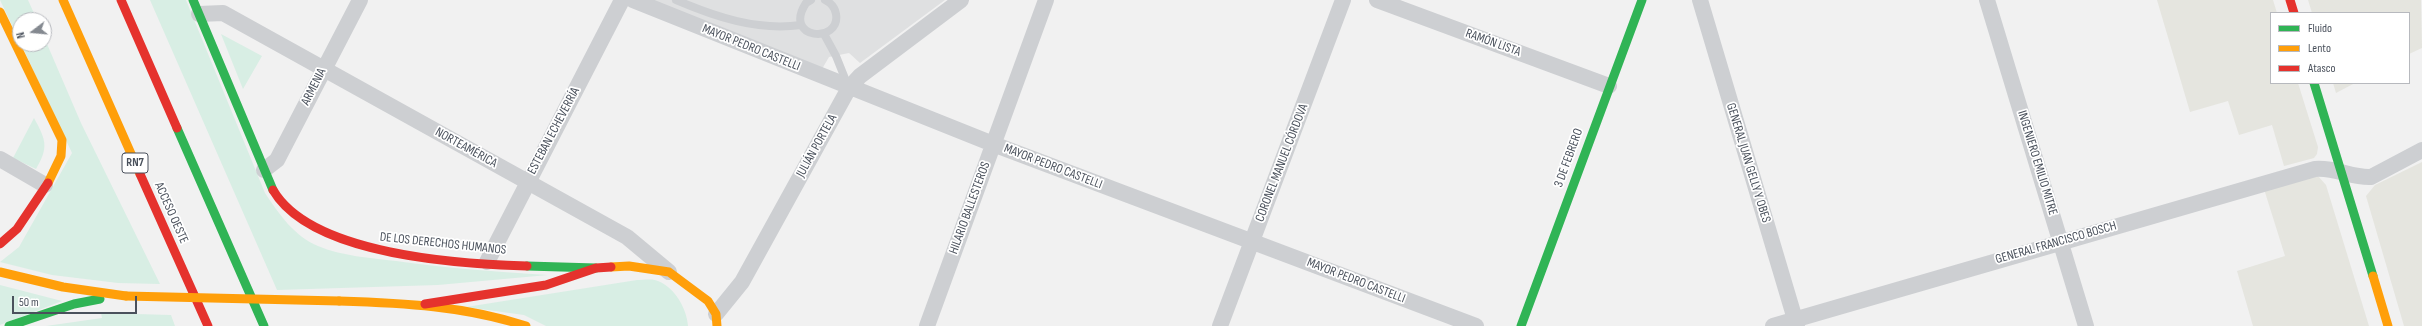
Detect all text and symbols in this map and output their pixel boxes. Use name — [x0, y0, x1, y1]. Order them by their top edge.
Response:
north arrow — [12, 12, 52, 52]
legend — [2270, 12, 2410, 84]
street label: MAYOR PEDRO CASTELLI — [700, 21, 802, 75]
text: Fluido — [2308, 21, 2332, 36]
street label: RAMÓN LISTA — [1463, 26, 1523, 60]
text: N — [14, 31, 28, 40]
text: Lento — [2308, 41, 2331, 56]
text: Atasco — [2308, 61, 2335, 76]
street label: ARMENIA — [298, 66, 330, 108]
street label: ESTEBAN ECHEVERRÍA — [524, 85, 584, 177]
street label: GENERAL JUAN GELLY Y OBES — [1722, 101, 1774, 225]
street label: CORONEL MANUEL CÓRDOVA — [1252, 102, 1312, 224]
street label: INGENIERO EMILIO MITRE — [2014, 109, 2060, 217]
street label: JULIÁN PORTELA — [793, 112, 841, 180]
street label: NORTEAMÉRICA — [432, 125, 500, 171]
street label: 3 DE FEBRERO — [1551, 127, 1587, 189]
street label: MAYOR PEDRO CASTELLI — [1002, 141, 1104, 193]
road number: RN7 — [122, 153, 148, 173]
street label: HILARIO BALLESTEROS — [946, 160, 994, 256]
street label: ACCESO OESTE — [151, 180, 191, 246]
street label: GENERAL FRANCISCO BOSCH — [1994, 218, 2118, 268]
street label: DE LOS DERECHOS HUMANOS — [379, 230, 507, 258]
street label: MAYOR PEDRO CASTELLI — [1305, 255, 1407, 307]
scale bar — [14, 288, 139, 314]
text: 50 m — [19, 295, 39, 310]

